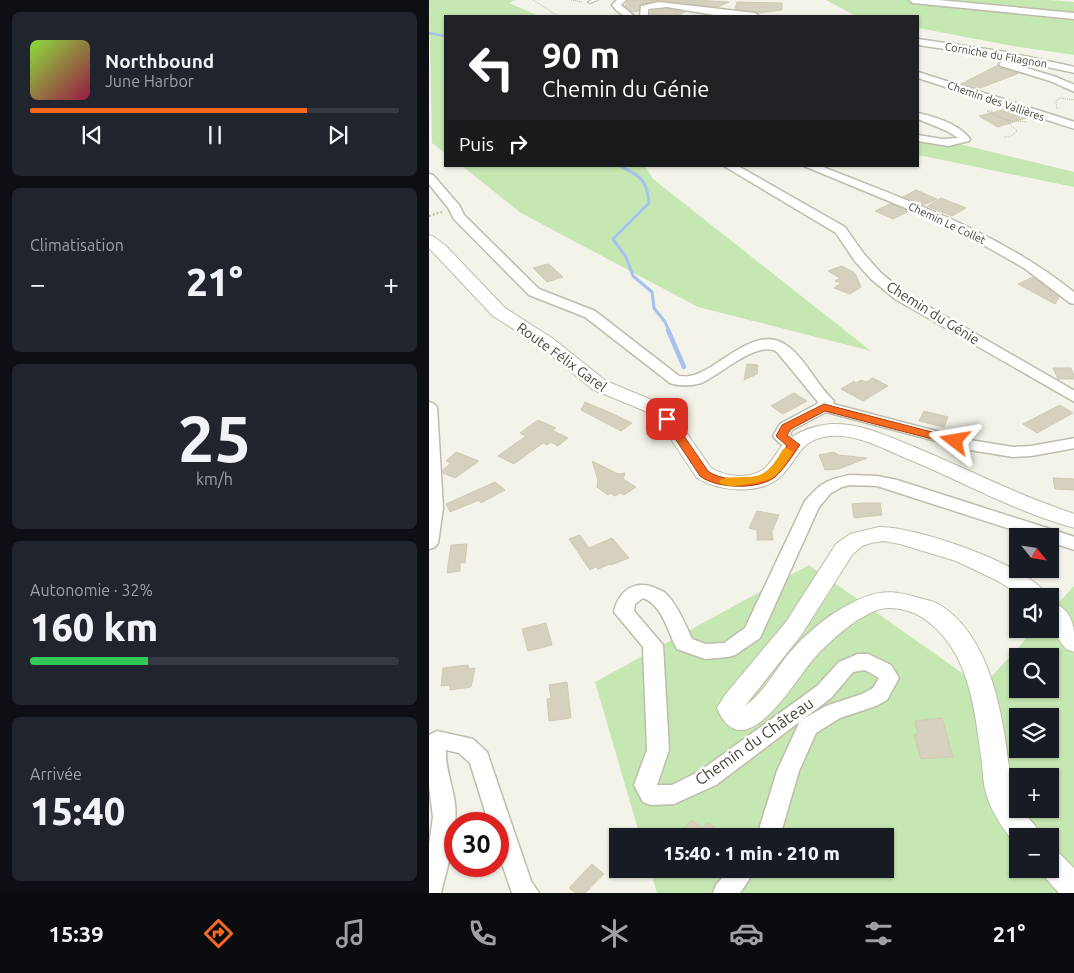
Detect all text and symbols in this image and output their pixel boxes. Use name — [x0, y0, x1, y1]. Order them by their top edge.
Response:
icon: left — [459, 35, 524, 100]
text: 90 m — [542, 35, 620, 75]
street label: Corniche du Filagnon — [944, 40, 1048, 70]
text: Northbound — [105, 50, 214, 72]
text: June Harbor — [105, 72, 194, 90]
text: Chemin du Génie — [542, 76, 709, 101]
street label: Chemin des Vallières — [946, 79, 1046, 123]
icon: previous — [78, 121, 106, 149]
icon: pause — [201, 121, 229, 149]
icon: next — [324, 121, 352, 149]
icon: right — [504, 130, 532, 158]
text: Puis — [459, 133, 494, 155]
street label: Chemin Le Collet — [907, 200, 988, 246]
text: Climatisation — [30, 236, 124, 254]
text: 21° — [186, 261, 243, 303]
text: − — [30, 268, 46, 299]
text: + — [383, 268, 399, 299]
street label: Chemin du Génie — [884, 278, 982, 348]
street label: Route Félix Garel — [514, 319, 610, 395]
pin — [646, 398, 688, 440]
text: 25 — [178, 401, 251, 474]
icon: arrive — [653, 405, 681, 433]
position arrow — [928, 414, 980, 466]
text: km/h — [196, 470, 233, 488]
north arrow — [1009, 528, 1059, 578]
map controls — [1009, 528, 1059, 878]
text: Autonomie · 32% — [30, 581, 153, 599]
button: sound — [1009, 588, 1059, 638]
text: 160 km — [30, 606, 158, 648]
button: search — [1009, 648, 1059, 698]
street label: Chemin du Château — [691, 693, 817, 789]
button: layers — [1009, 708, 1059, 758]
text: Arrivée — [30, 765, 82, 783]
button: + — [1009, 768, 1059, 818]
text: 15:40 — [30, 790, 125, 832]
speed limit sign: 30 — [444, 812, 509, 877]
button: − — [1009, 828, 1059, 878]
text: 15:40 · 1 min · 210 m — [663, 842, 840, 864]
icon: directions — [201, 916, 236, 951]
icon: music — [333, 916, 368, 951]
icon: phone — [465, 916, 500, 951]
icon: climate — [597, 916, 632, 951]
icon: car — [729, 916, 764, 951]
icon: filters — [861, 916, 896, 951]
text: 15:39 — [49, 921, 104, 946]
text: 21° — [993, 921, 1025, 946]

